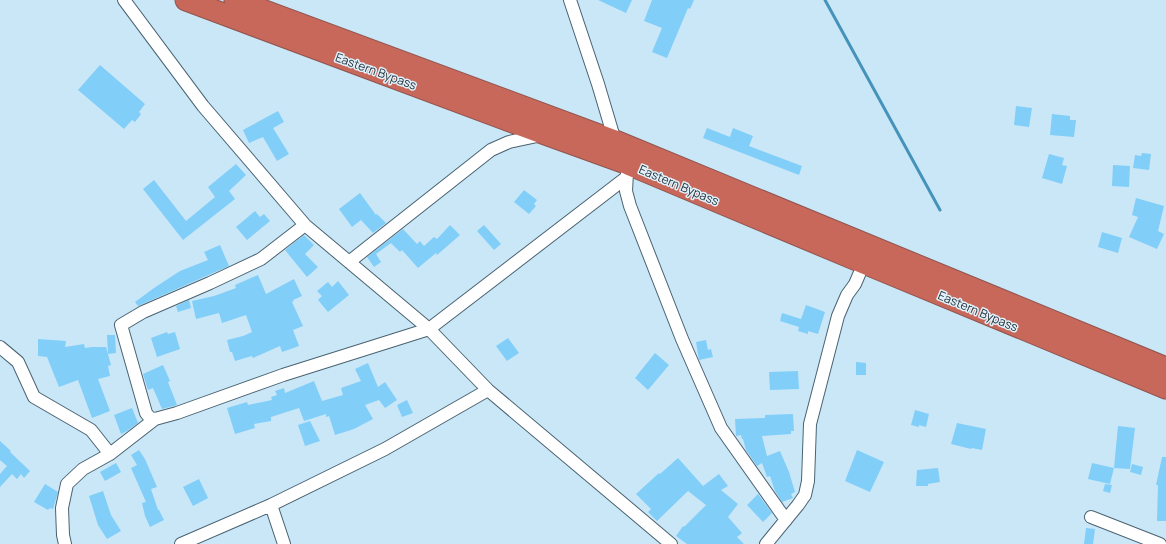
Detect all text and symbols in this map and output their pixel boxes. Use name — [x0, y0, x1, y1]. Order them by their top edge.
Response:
street label: Eastern Bypass — [333, 48, 419, 94]
street label: Eastern Bypass — [636, 161, 722, 209]
street label: Eastern Bypass — [935, 287, 1021, 335]

